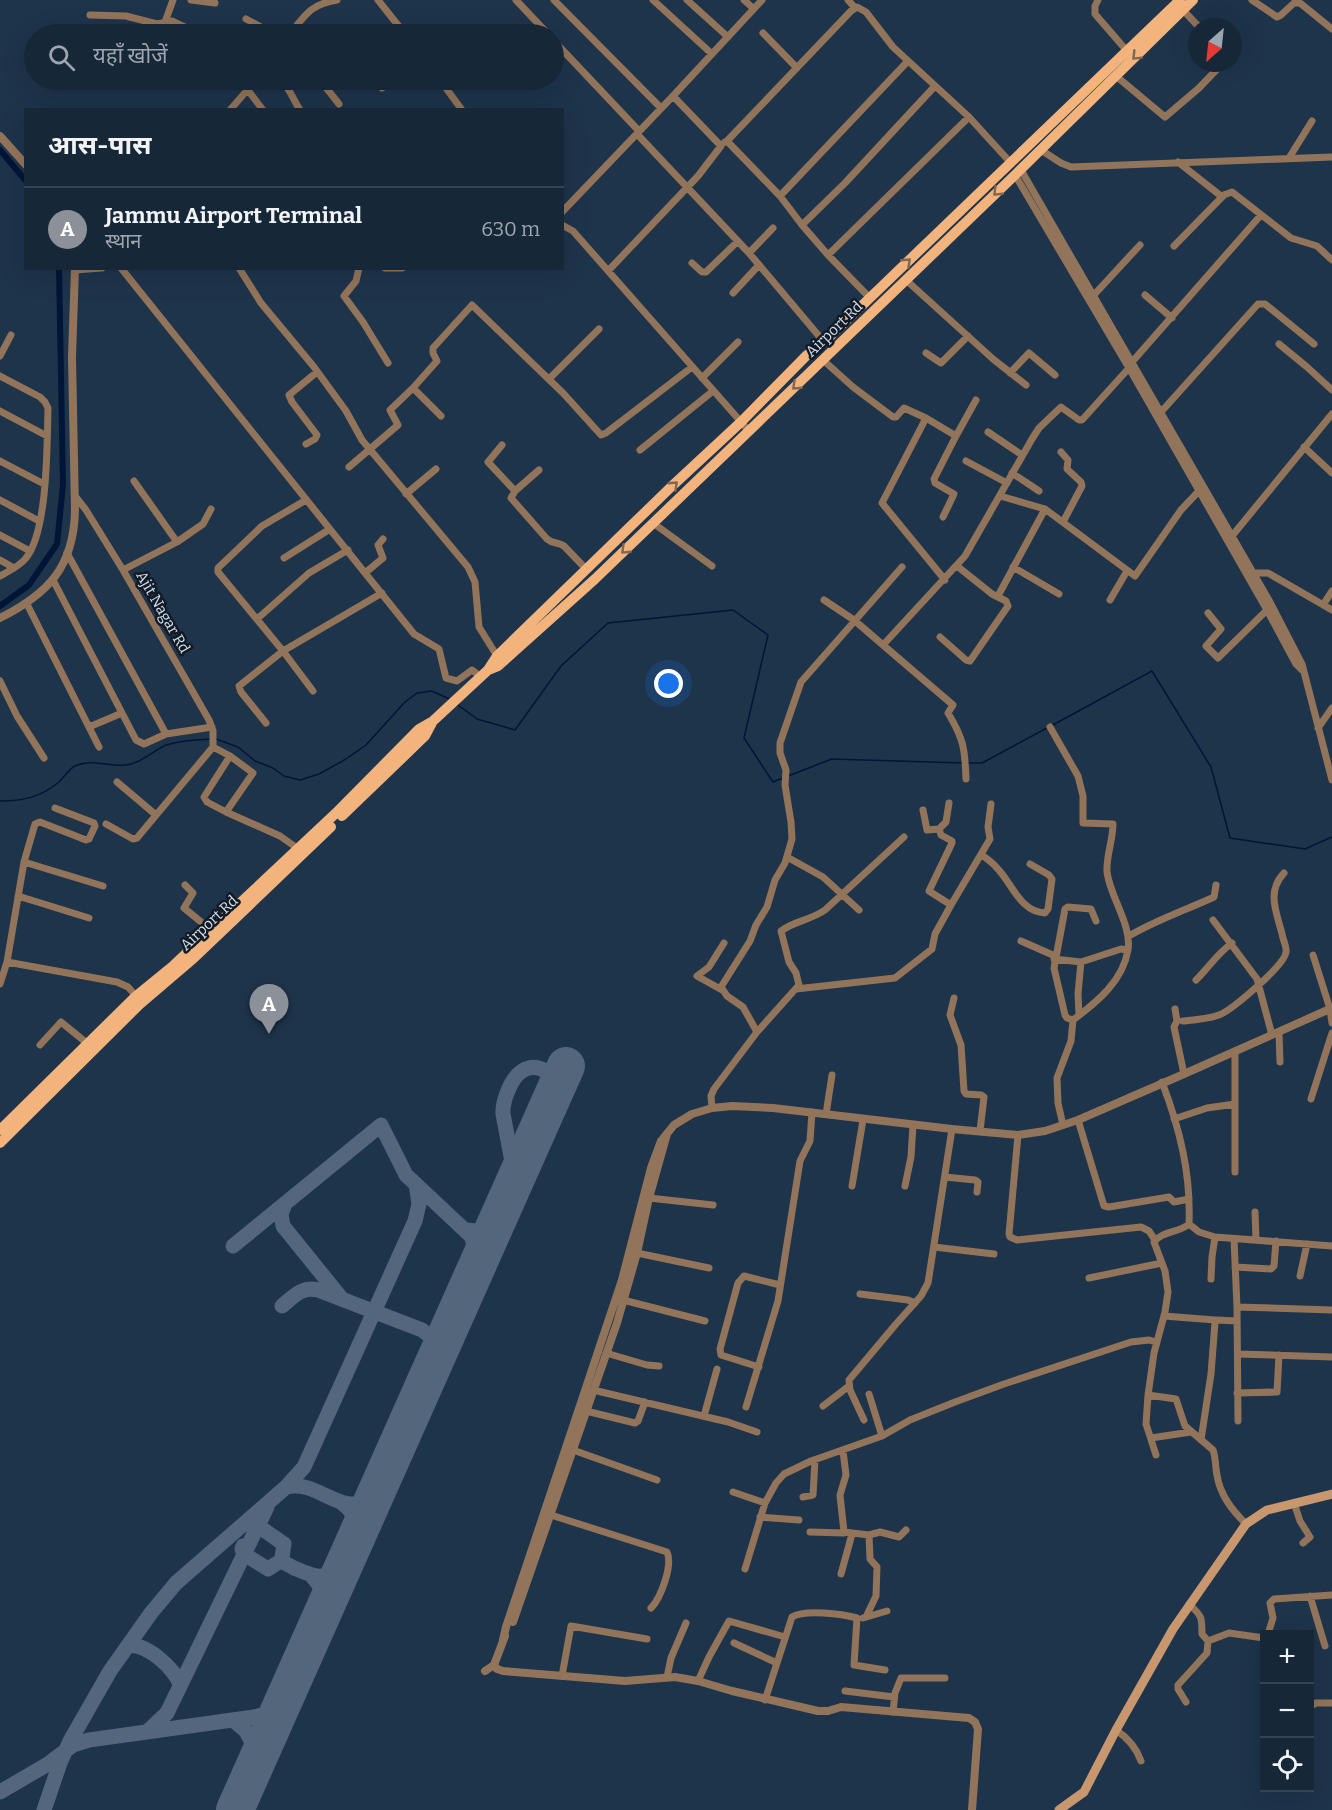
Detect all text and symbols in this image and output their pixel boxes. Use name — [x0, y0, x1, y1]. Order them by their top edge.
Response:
north arrow — [1188, 18, 1242, 72]
search box — [24, 24, 564, 90]
icon: search — [45, 41, 78, 74]
text: यहाँ खोजें — [93, 42, 168, 69]
one-way arrow — [1133, 48, 1144, 59]
text: आस-पास — [48, 130, 151, 161]
one-way arrow — [994, 185, 1005, 196]
text: Jammu Airport Terminal — [105, 202, 362, 229]
text: A — [60, 217, 75, 241]
text: 630 m — [481, 217, 540, 241]
text: स्थान — [105, 229, 141, 253]
one-way arrow — [899, 258, 910, 269]
street label: Airport Rd — [802, 297, 866, 361]
one-way arrow — [793, 378, 804, 389]
one-way arrow — [667, 481, 677, 492]
one-way arrow — [622, 543, 632, 554]
street label: Ajit Nagar Rd — [132, 568, 194, 656]
your location — [654, 669, 683, 698]
street label: Airport Rd — [176, 892, 242, 954]
pin: A — [250, 984, 288, 1034]
map controls — [1260, 1630, 1314, 1792]
button: + — [1260, 1630, 1314, 1684]
button: − — [1260, 1684, 1314, 1738]
button: locate — [1260, 1738, 1314, 1792]

